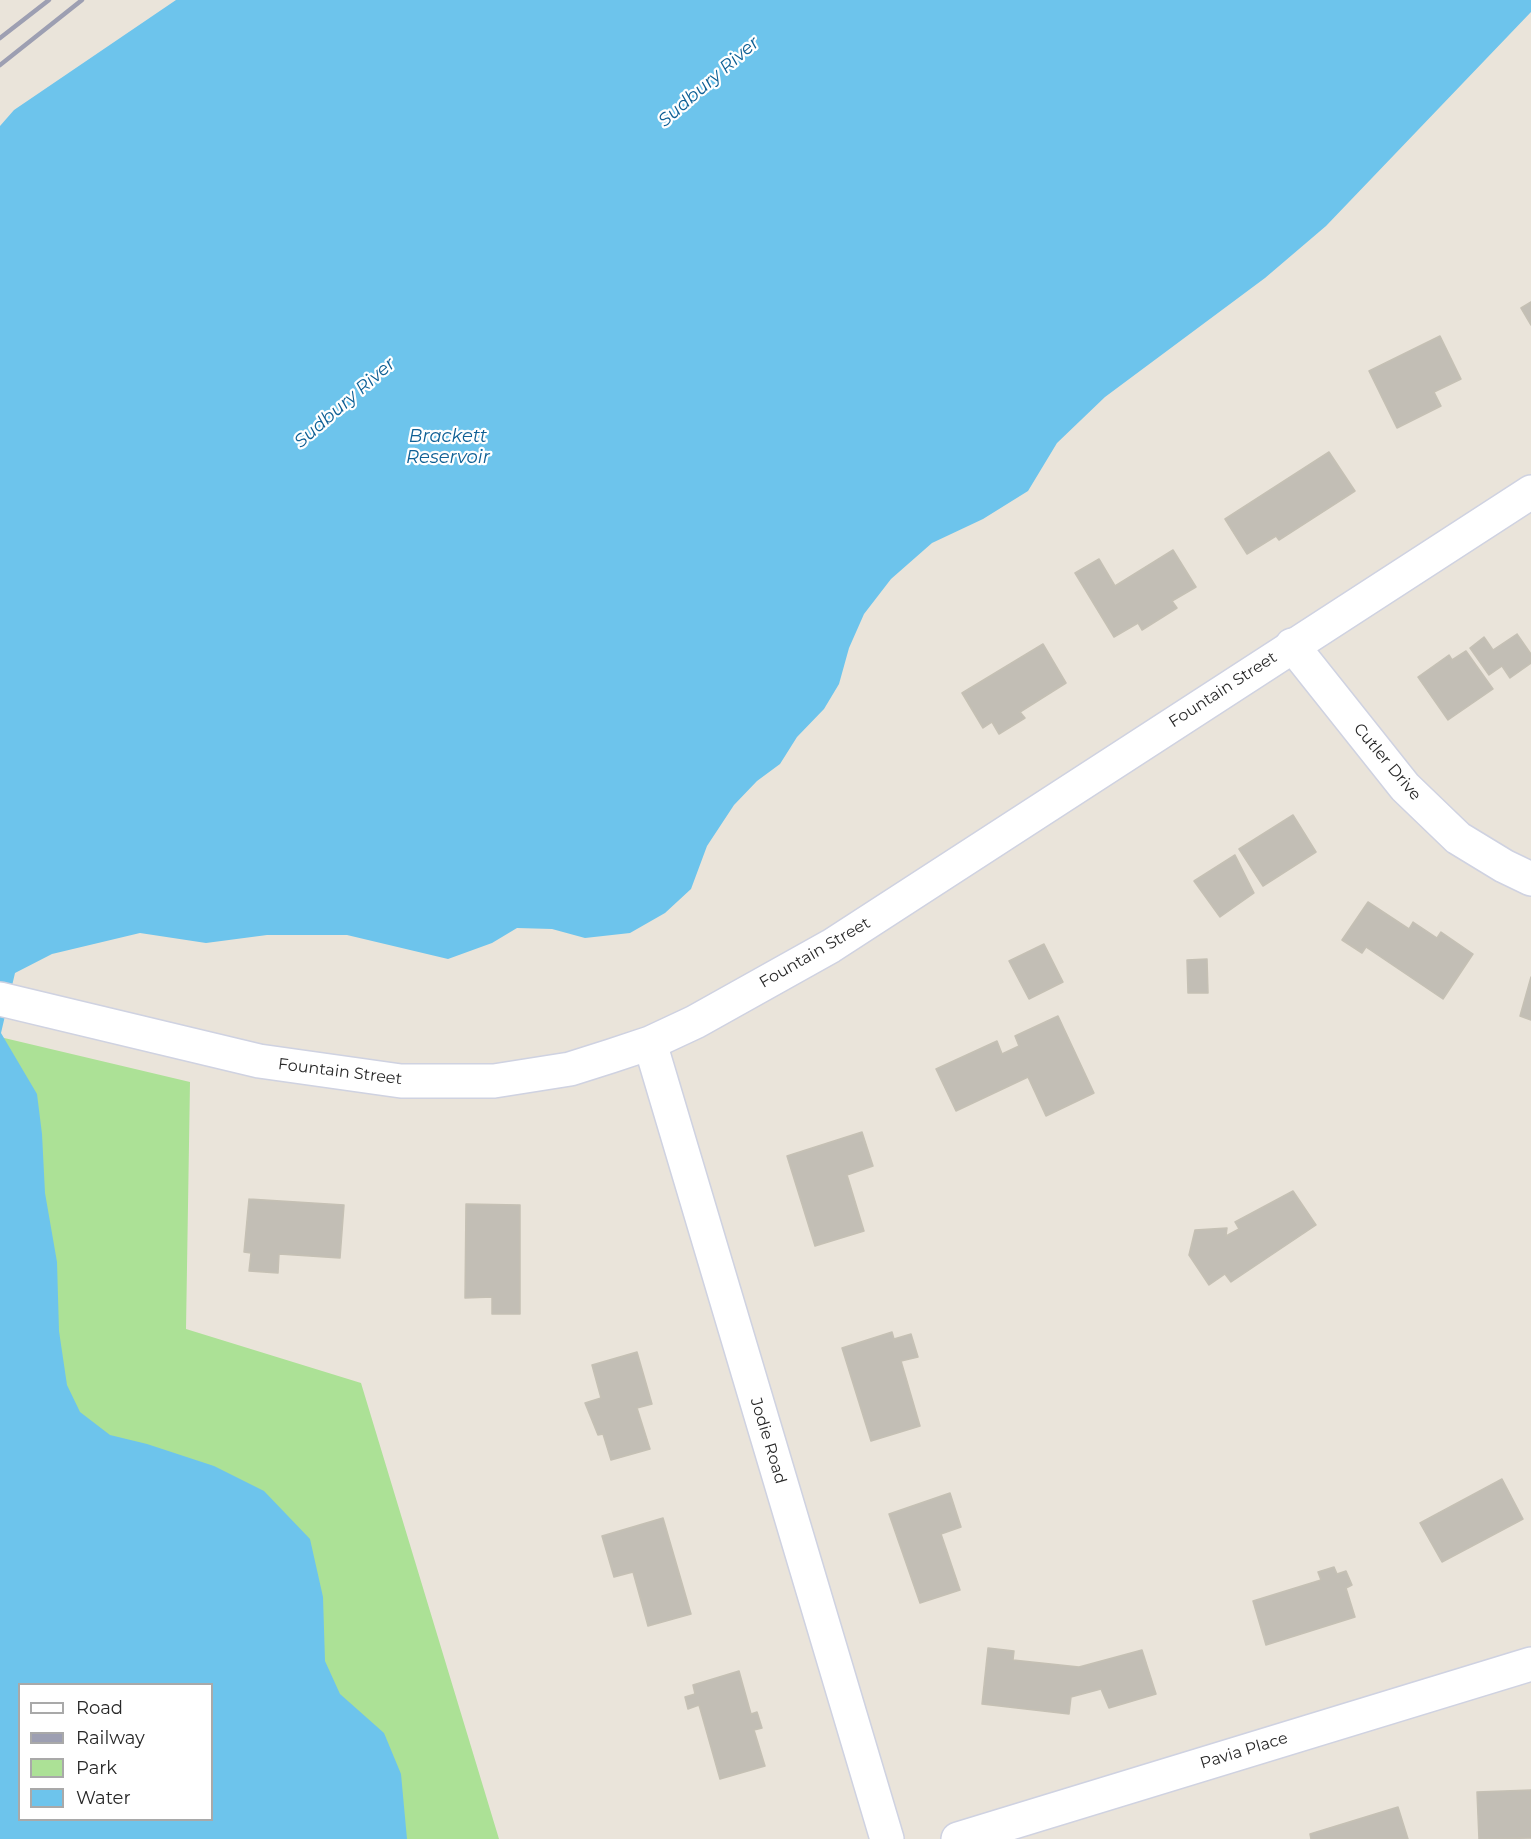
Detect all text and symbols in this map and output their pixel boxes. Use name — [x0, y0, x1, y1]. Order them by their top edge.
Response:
water label: Sudbury River — [654, 32, 764, 132]
water label: Sudbury River — [290, 353, 400, 453]
water label: Brackett Reservoir — [406, 426, 490, 468]
street label: Fountain Street — [1165, 648, 1281, 732]
street label: Cutler Drive — [1349, 720, 1425, 804]
street label: Fountain Street — [756, 914, 874, 992]
street label: Fountain Street — [277, 1055, 403, 1089]
street label: Jodie Road — [746, 1396, 790, 1486]
legend — [18, 1683, 213, 1821]
text: Road — [76, 1697, 123, 1719]
text: Railway — [76, 1727, 145, 1749]
street label: Pavia Place — [1198, 1729, 1290, 1773]
text: Park — [76, 1757, 117, 1779]
text: Water — [76, 1787, 131, 1809]

